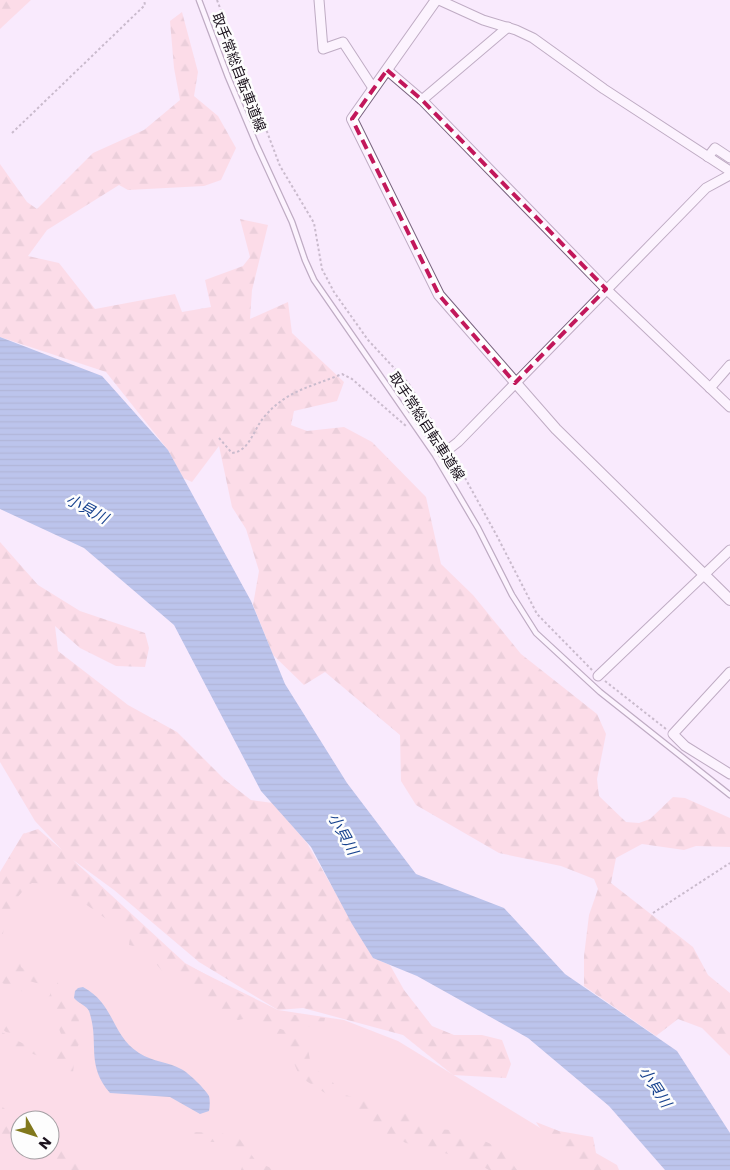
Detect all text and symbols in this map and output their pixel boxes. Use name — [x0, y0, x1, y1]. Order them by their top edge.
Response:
street label: 取手常総自転車道線 — [207, 10, 271, 134]
street label: 取手常総自転車道線 — [384, 368, 470, 484]
water label: 小貝川 — [62, 489, 114, 529]
water label: 小貝川 — [323, 809, 364, 860]
water label: 小貝川 — [634, 1062, 678, 1113]
north arrow — [10, 1110, 60, 1160]
text: N — [34, 1133, 56, 1154]

